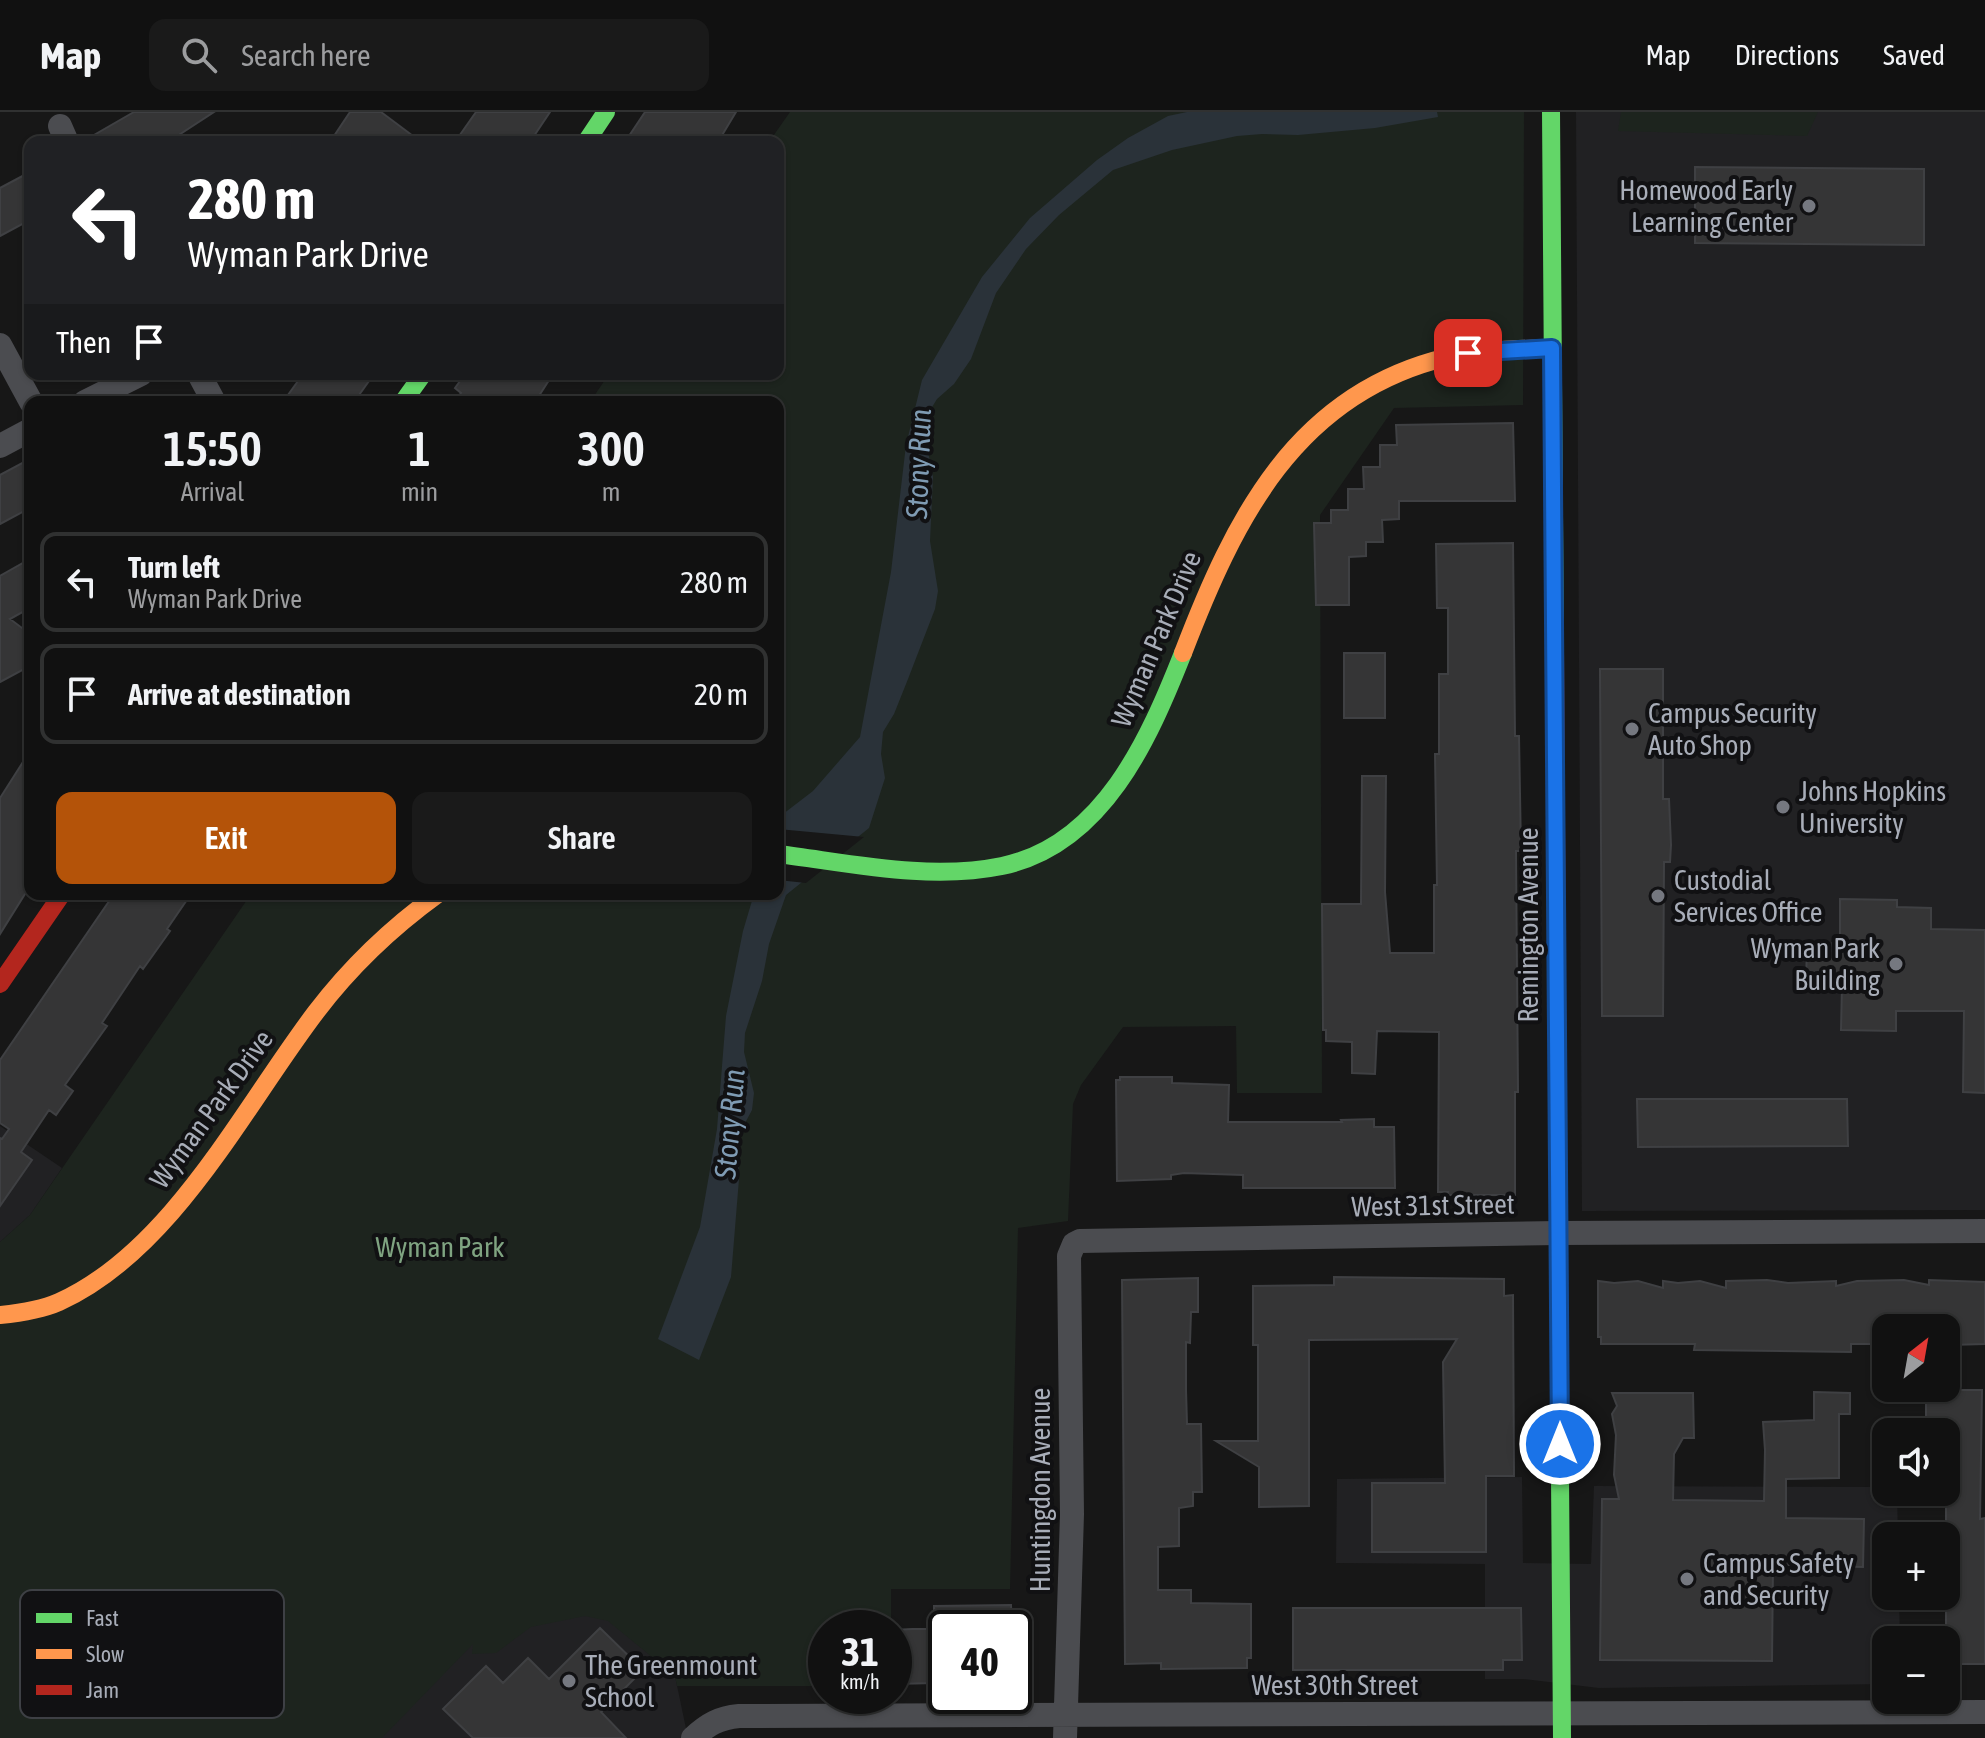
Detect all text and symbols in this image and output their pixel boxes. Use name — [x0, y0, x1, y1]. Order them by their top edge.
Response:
search box — [149, 19, 709, 91]
icon: search — [177, 33, 221, 77]
text: Map — [40, 34, 101, 77]
text: Search here — [241, 38, 371, 72]
text: Map — [1646, 39, 1691, 71]
text: Directions — [1735, 39, 1839, 71]
text: Saved — [1883, 39, 1945, 71]
text: 280 m — [188, 167, 315, 231]
icon: left — [56, 168, 160, 272]
place label: Homewood Early Learning Center — [1619, 174, 1794, 238]
marker: Homewood Early Learning Center — [1800, 197, 1818, 215]
text: Wyman Park Drive — [188, 233, 429, 275]
pin — [1434, 319, 1502, 387]
icon: arrive — [127, 320, 171, 364]
text: Then — [56, 325, 111, 359]
icon: arrive — [1446, 331, 1490, 375]
water label: Stony Run — [899, 408, 937, 521]
text: 15:50 — [163, 421, 262, 476]
text: 1 — [408, 421, 431, 476]
text: 300 — [577, 421, 645, 476]
text: Arrival — [181, 477, 244, 507]
text: min — [401, 477, 438, 507]
text: m — [602, 477, 620, 507]
street label: Wyman Park Drive — [1105, 547, 1207, 731]
text: Turn left — [128, 550, 220, 584]
icon: left — [60, 560, 104, 604]
text: 280 m — [680, 565, 748, 599]
text: Wyman Park Drive — [128, 584, 302, 614]
icon: arrive — [60, 672, 104, 716]
text: Arrive at destination — [128, 677, 350, 711]
text: 20 m — [694, 677, 748, 711]
place label: Campus Security Auto Shop — [1648, 697, 1817, 761]
marker: Campus Security Auto Shop — [1623, 720, 1641, 738]
place label: Johns Hopkins University — [1799, 775, 1946, 839]
button: Exit — [56, 792, 396, 884]
button: Share — [412, 792, 752, 884]
marker: Johns Hopkins University — [1774, 798, 1792, 816]
street label: Remington Avenue — [1512, 828, 1544, 1022]
place label: Custodial Services Office — [1674, 864, 1823, 928]
marker: Custodial Services Office — [1649, 887, 1667, 905]
place label: Wyman Park Building — [1751, 932, 1880, 996]
marker: Wyman Park Building — [1887, 955, 1905, 973]
street label: Wyman Park Drive — [143, 1024, 279, 1194]
water label: Stony Run — [707, 1068, 751, 1181]
street label: West 31st Street — [1351, 1188, 1515, 1222]
park label: Wyman Park — [375, 1231, 505, 1263]
north arrow — [1872, 1314, 1960, 1402]
map controls — [1872, 1314, 1960, 1714]
street label: Huntingdon Avenue — [1024, 1388, 1056, 1592]
position arrow — [1518, 1402, 1602, 1486]
button: sound — [1872, 1418, 1960, 1506]
button: + — [1872, 1522, 1960, 1610]
place label: Campus Safety and Security — [1703, 1547, 1854, 1611]
marker: Campus Safety and Security — [1678, 1570, 1696, 1588]
legend — [20, 1590, 284, 1718]
text: Fast — [86, 1605, 119, 1631]
speed limit sign: 40 — [928, 1610, 1032, 1714]
button: − — [1872, 1626, 1960, 1714]
text: 31 — [841, 1629, 879, 1674]
text: Slow — [86, 1641, 124, 1667]
place label: The Greenmount School — [585, 1649, 757, 1713]
street label: West 30th Street — [1251, 1669, 1419, 1701]
text: km/h — [840, 1670, 880, 1693]
marker: The Greenmount School — [560, 1672, 578, 1690]
text: Jam — [86, 1677, 119, 1703]

